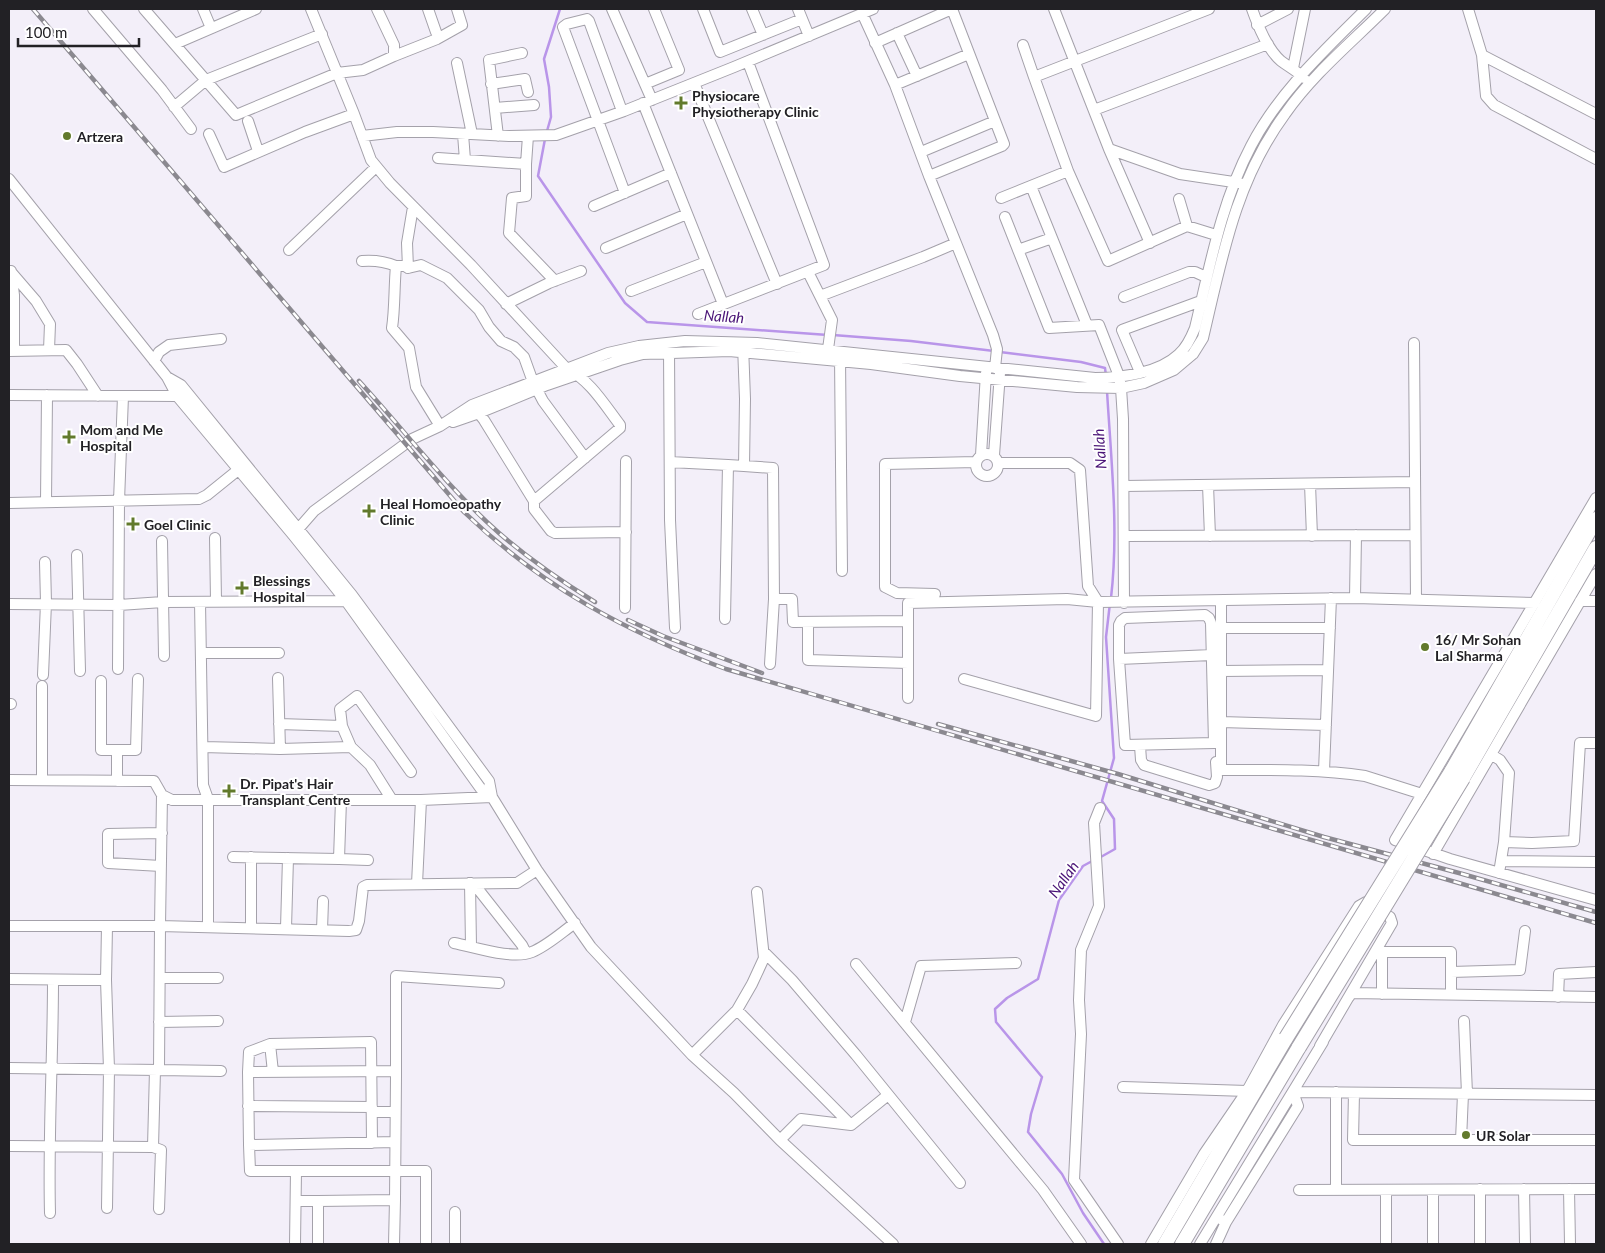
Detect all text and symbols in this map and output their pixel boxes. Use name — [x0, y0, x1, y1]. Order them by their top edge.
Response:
scale bar — [18, 15, 139, 47]
text: 100 m — [25, 23, 67, 41]
place label: Physiocare Physiotherapy Clinic — [692, 87, 819, 120]
marker: Physiocare Physiotherapy Clinic — [674, 96, 688, 110]
place label: Artzera — [76, 128, 123, 145]
marker: Artzera — [61, 130, 73, 142]
water label: Nallah — [703, 306, 745, 326]
place label: Mom and Me Hospital — [80, 421, 164, 454]
water label: Nallah — [1089, 428, 1109, 470]
marker: Mom and Me Hospital — [62, 430, 76, 444]
place label: Heal Homoeopathy Clinic — [380, 495, 502, 528]
marker: Heal Homoeopathy Clinic — [362, 504, 376, 518]
place label: Goel Clinic — [144, 516, 211, 533]
marker: Goel Clinic — [126, 517, 140, 531]
place label: Blessings Hospital — [253, 572, 310, 605]
marker: Blessings Hospital — [235, 581, 249, 595]
place label: 16/ Mr Sohan Lal Sharma — [1435, 631, 1521, 664]
marker: 16/ Mr Sohan Lal Sharma — [1419, 641, 1431, 653]
place label: Dr. Pipat's Hair Transplant Centre — [240, 775, 351, 808]
marker: Dr. Pipat's Hair Transplant Centre — [222, 784, 236, 798]
water label: Nallah — [1044, 857, 1082, 901]
place label: UR Solar — [1476, 1127, 1531, 1144]
marker: UR Solar — [1460, 1129, 1472, 1141]

